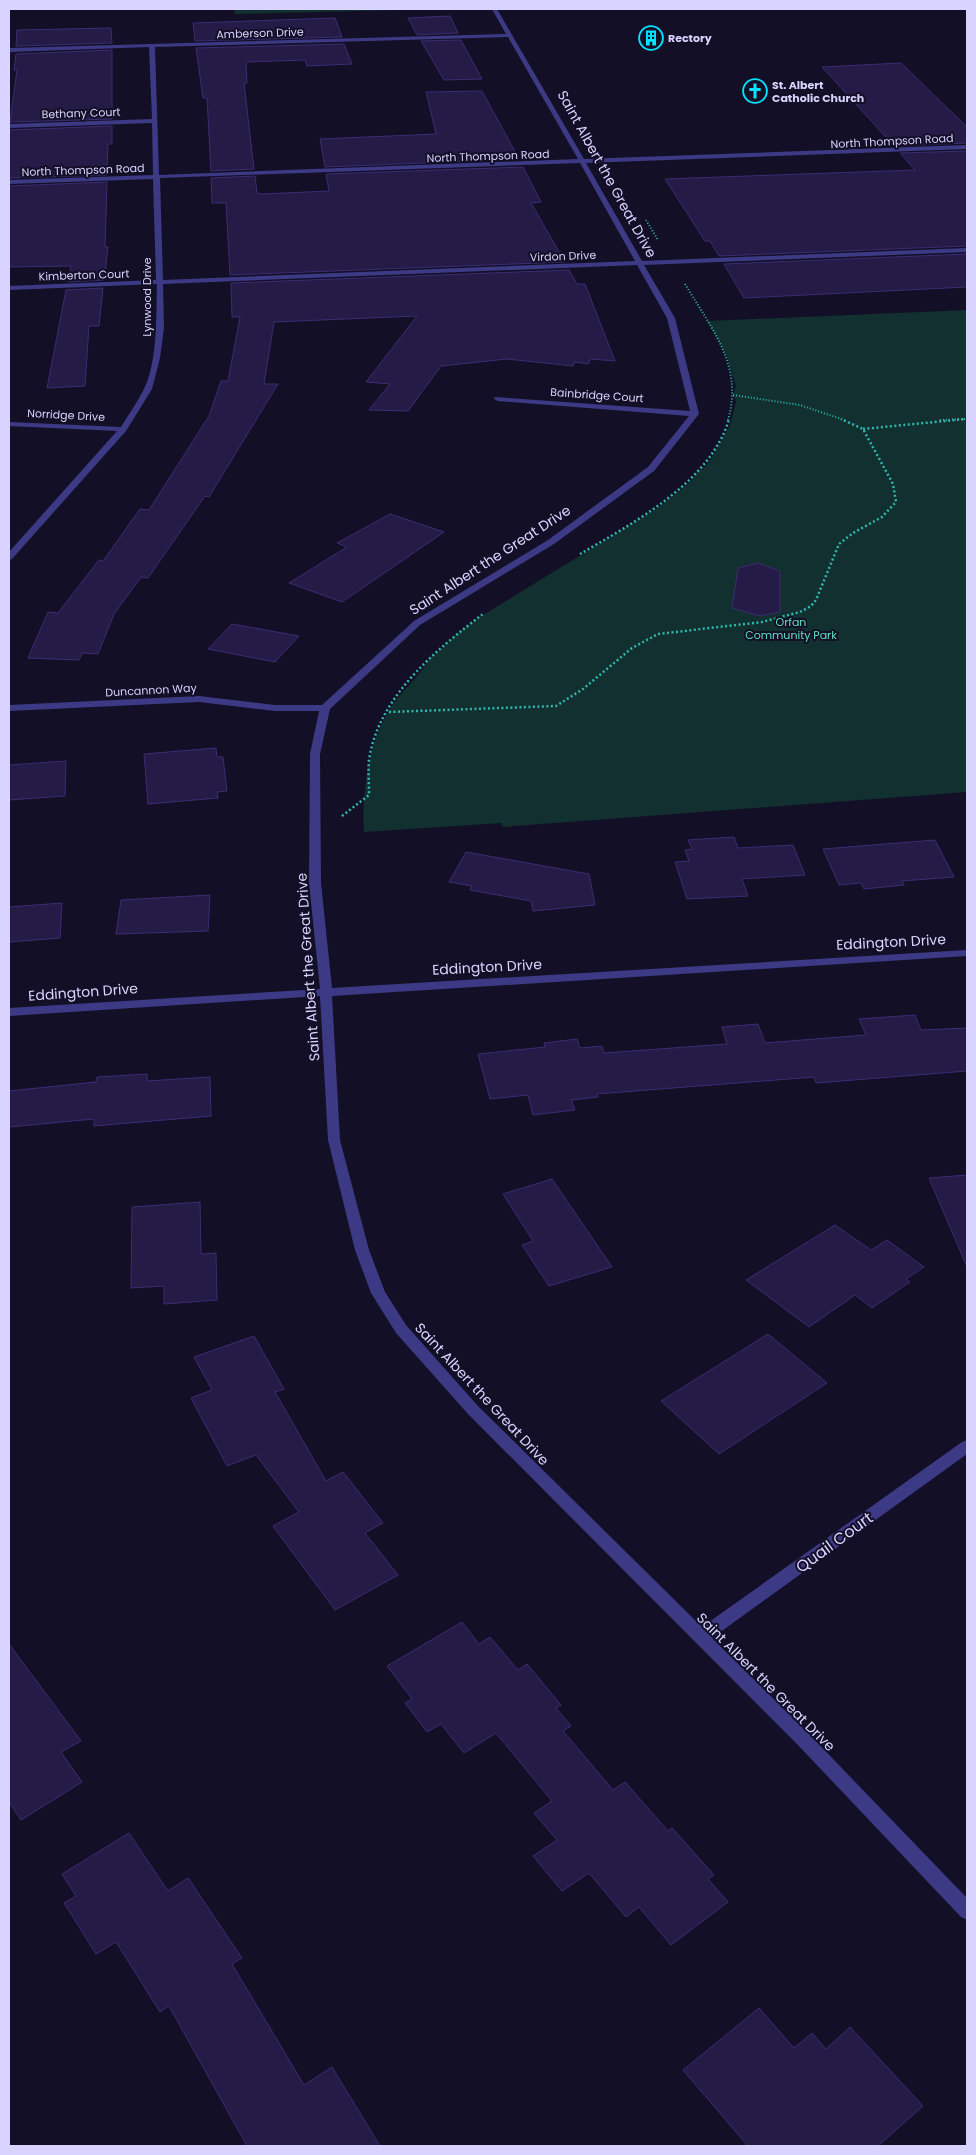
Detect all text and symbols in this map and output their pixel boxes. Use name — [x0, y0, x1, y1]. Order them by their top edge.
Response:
street label: Amberson Drive — [216, 23, 304, 43]
building icon: Rectory — [638, 25, 664, 51]
place label: Rectory — [668, 30, 712, 46]
place label: St. Albert Catholic Church — [772, 77, 864, 106]
church icon: St. Albert Catholic Church — [742, 78, 768, 104]
street label: Saint Albert the Great Drive — [553, 87, 662, 262]
street label: Bethany Court — [41, 104, 121, 122]
street label: North Thompson Road — [830, 130, 954, 152]
street label: North Thompson Road — [426, 146, 550, 166]
street label: North Thompson Road — [21, 160, 145, 180]
street label: Virdon Drive — [530, 247, 597, 265]
street label: Lynwood Drive — [139, 257, 155, 337]
street label: Kimberton Court — [38, 265, 130, 285]
street label: Bainbridge Court — [550, 384, 644, 406]
street label: Norridge Drive — [27, 405, 105, 425]
street label: Saint Albert the Great Drive — [405, 500, 575, 620]
park label: Orfan Community Park — [745, 614, 837, 643]
street label: Duncannon Way — [105, 680, 198, 700]
street label: Saint Albert the Great Drive — [291, 872, 325, 1062]
street label: Eddington Drive — [836, 929, 947, 955]
street label: Eddington Drive — [432, 954, 543, 980]
street label: Eddington Drive — [28, 978, 139, 1006]
street label: Saint Albert the Great Drive — [410, 1318, 554, 1470]
street label: Quail Court — [791, 1506, 878, 1578]
street label: Saint Albert the Great Drive — [692, 1608, 840, 1756]

